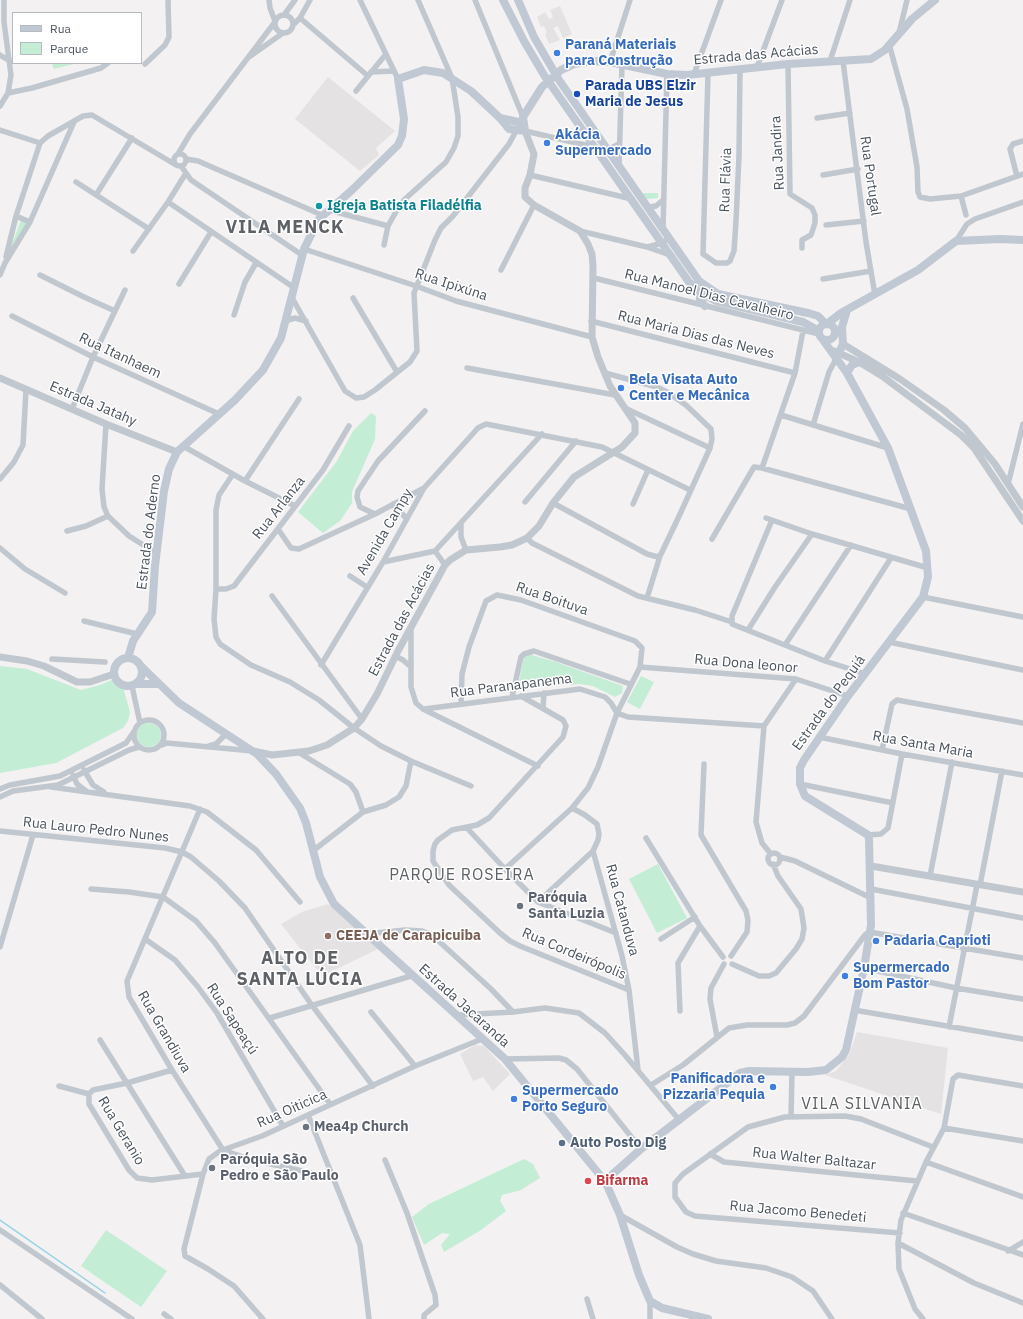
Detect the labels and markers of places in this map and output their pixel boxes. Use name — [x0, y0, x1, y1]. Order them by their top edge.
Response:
place label: Paraná Materiais para Construção — [565, 37, 676, 70]
marker: Paraná Materiais para Construção — [552, 48, 562, 58]
place label: Parada UBS Elzir Maria de Jesus — [585, 78, 696, 110]
marker: Parada UBS Elzir Maria de Jesus — [572, 89, 582, 99]
place label: Akácia Supermercado — [555, 127, 652, 160]
marker: Akácia Supermercado — [542, 138, 552, 148]
place label: Igreja Batista Filadélfia — [327, 198, 482, 214]
marker: Igreja Batista Filadélfia — [314, 201, 324, 211]
place label: Bela Visata Auto Center e Mecânica — [629, 372, 750, 404]
marker: Bela Visata Auto Center e Mecânica — [616, 383, 626, 393]
place label: Paróquia Santa Luzia — [528, 890, 605, 922]
marker: Paróquia Santa Luzia — [515, 901, 525, 911]
place label: CEEJA de Carapicuiba — [336, 928, 481, 944]
marker: CEEJA de Carapicuiba — [323, 931, 333, 941]
place label: Padaria Caprioti — [884, 933, 991, 949]
marker: Padaria Caprioti — [871, 936, 881, 946]
place label: Supermercado Bom Pastor — [853, 960, 950, 992]
marker: Supermercado Bom Pastor — [840, 971, 850, 981]
place label: Panificadora e Pizzaria Pequia — [663, 1071, 765, 1104]
marker: Panificadora e Pizzaria Pequia — [768, 1082, 778, 1092]
place label: Supermercado Porto Seguro — [522, 1083, 619, 1116]
marker: Supermercado Porto Seguro — [509, 1094, 519, 1104]
place label: Mea4p Church — [314, 1119, 408, 1135]
marker: Mea4p Church — [301, 1122, 311, 1132]
place label: Auto Posto Dig — [570, 1135, 666, 1151]
marker: Auto Posto Dig — [557, 1138, 567, 1148]
place label: Paróquia São Pedro e São Paulo — [220, 1152, 339, 1184]
marker: Paróquia São Pedro e São Paulo — [207, 1163, 217, 1173]
place label: Bifarma — [596, 1173, 648, 1189]
marker: Bifarma — [583, 1176, 593, 1186]

